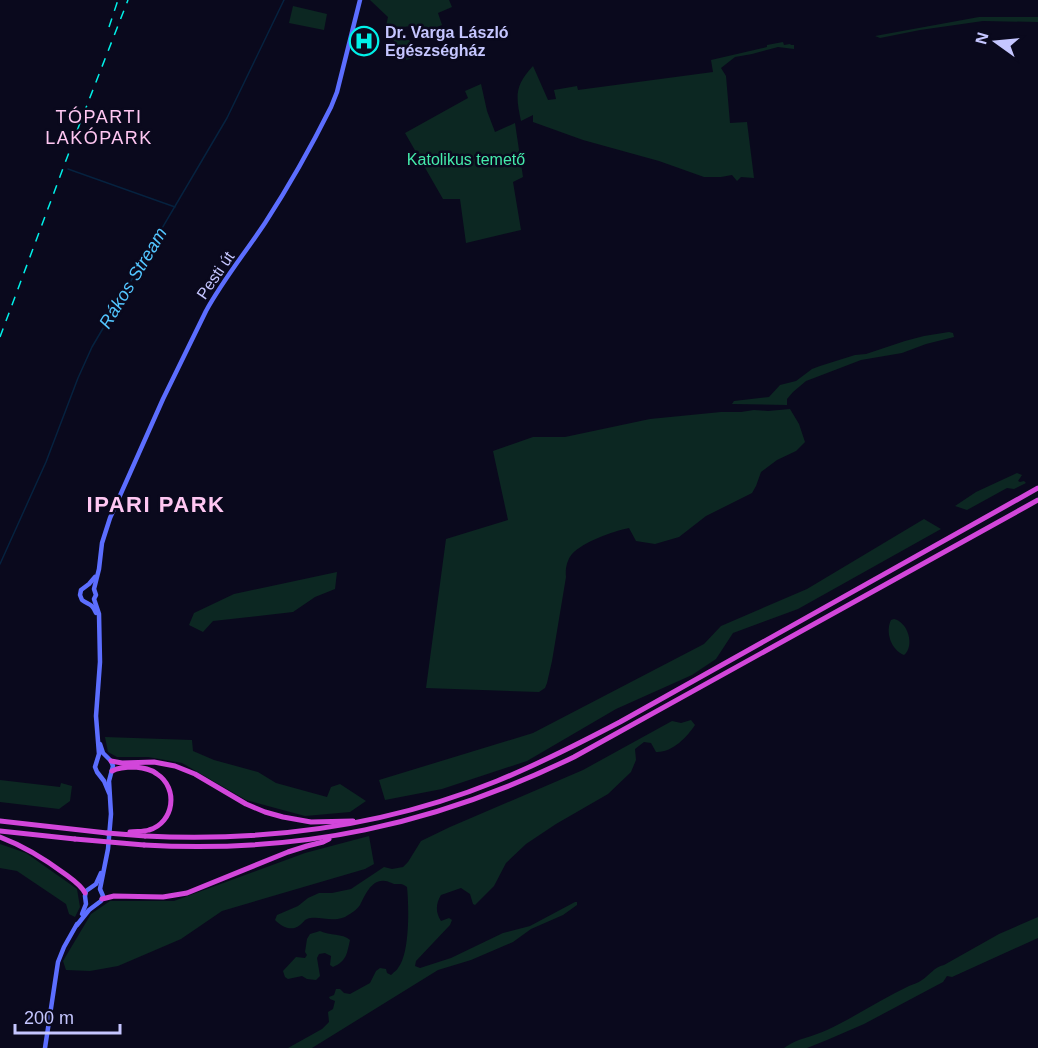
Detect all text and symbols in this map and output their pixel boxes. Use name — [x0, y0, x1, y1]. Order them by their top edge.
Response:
north arrow — [966, 12, 1026, 72]
place label: Dr. Varga László Egészségház — [385, 24, 509, 59]
hospital icon: Dr. Varga László Egészségház — [348, 25, 380, 57]
text: N — [972, 30, 992, 46]
district label: TÓPARTI LAKÓPARK — [45, 106, 153, 148]
park label: Katolikus temető — [407, 151, 525, 168]
water label: Rákos Stream — [95, 224, 171, 332]
street label: Pesti út — [193, 248, 238, 302]
district label: IPARI PARK — [87, 492, 225, 517]
scale bar — [15, 997, 120, 1035]
text: 200 m — [24, 1008, 74, 1028]

